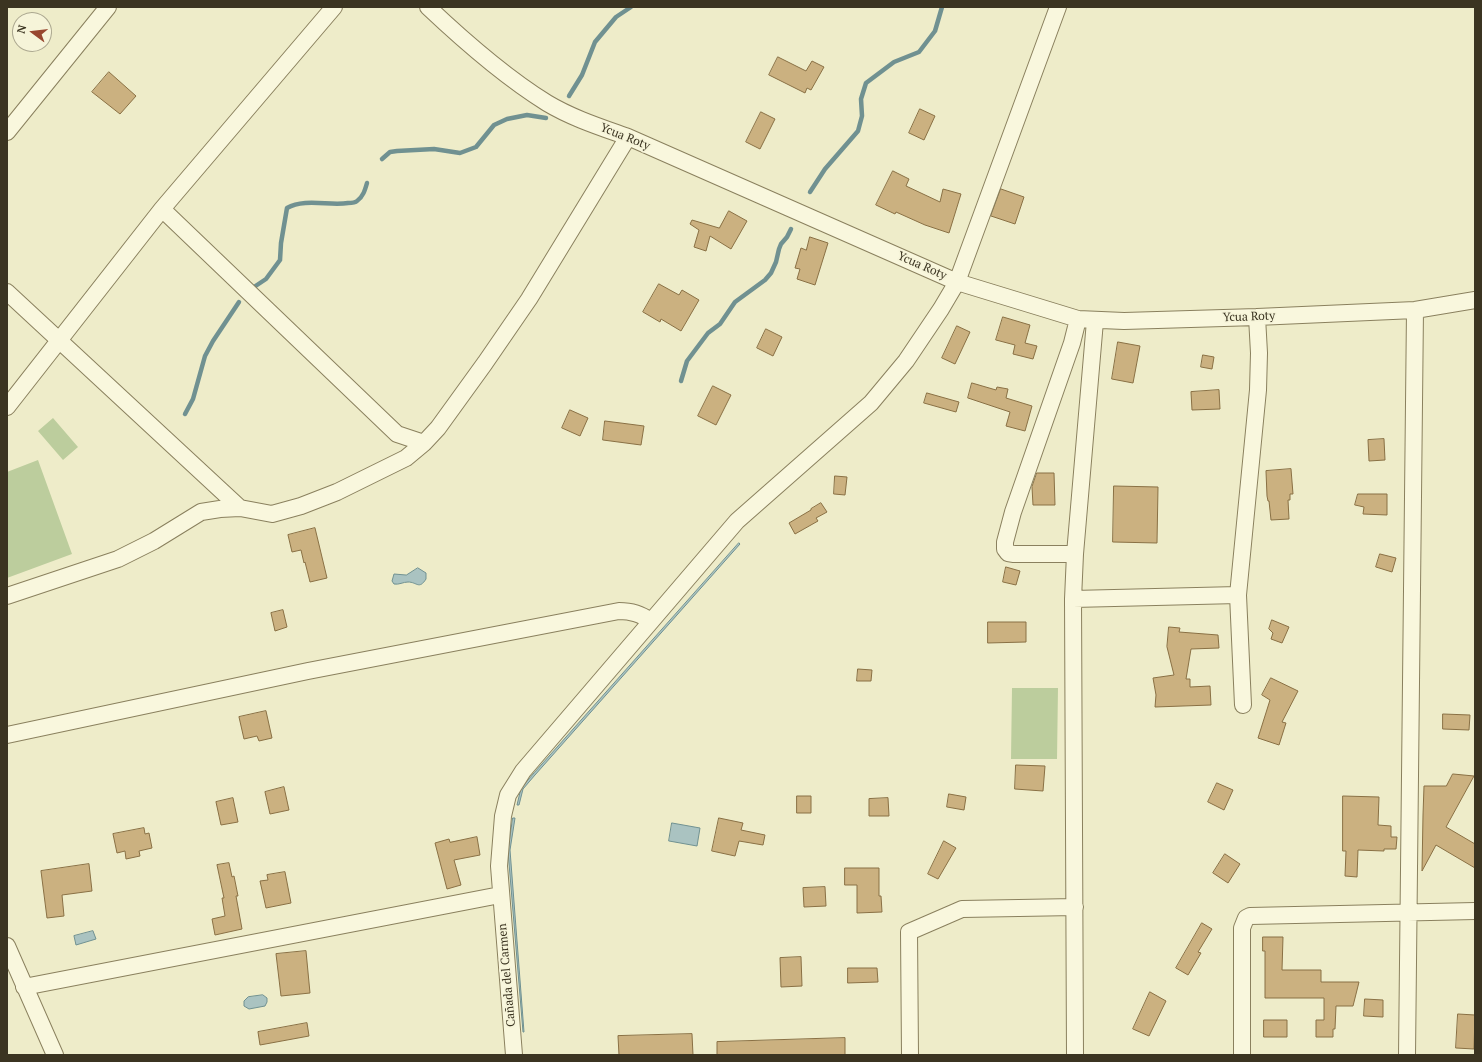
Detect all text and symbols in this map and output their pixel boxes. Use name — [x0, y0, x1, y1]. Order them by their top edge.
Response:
north arrow — [12, 12, 52, 52]
text: N — [14, 23, 29, 35]
street label: Ycua Roty — [598, 120, 652, 154]
street label: Ycua Roty — [895, 249, 949, 283]
street label: Ycua Roty — [1223, 309, 1275, 325]
street label: Cañada del Carmen — [495, 923, 519, 1027]

